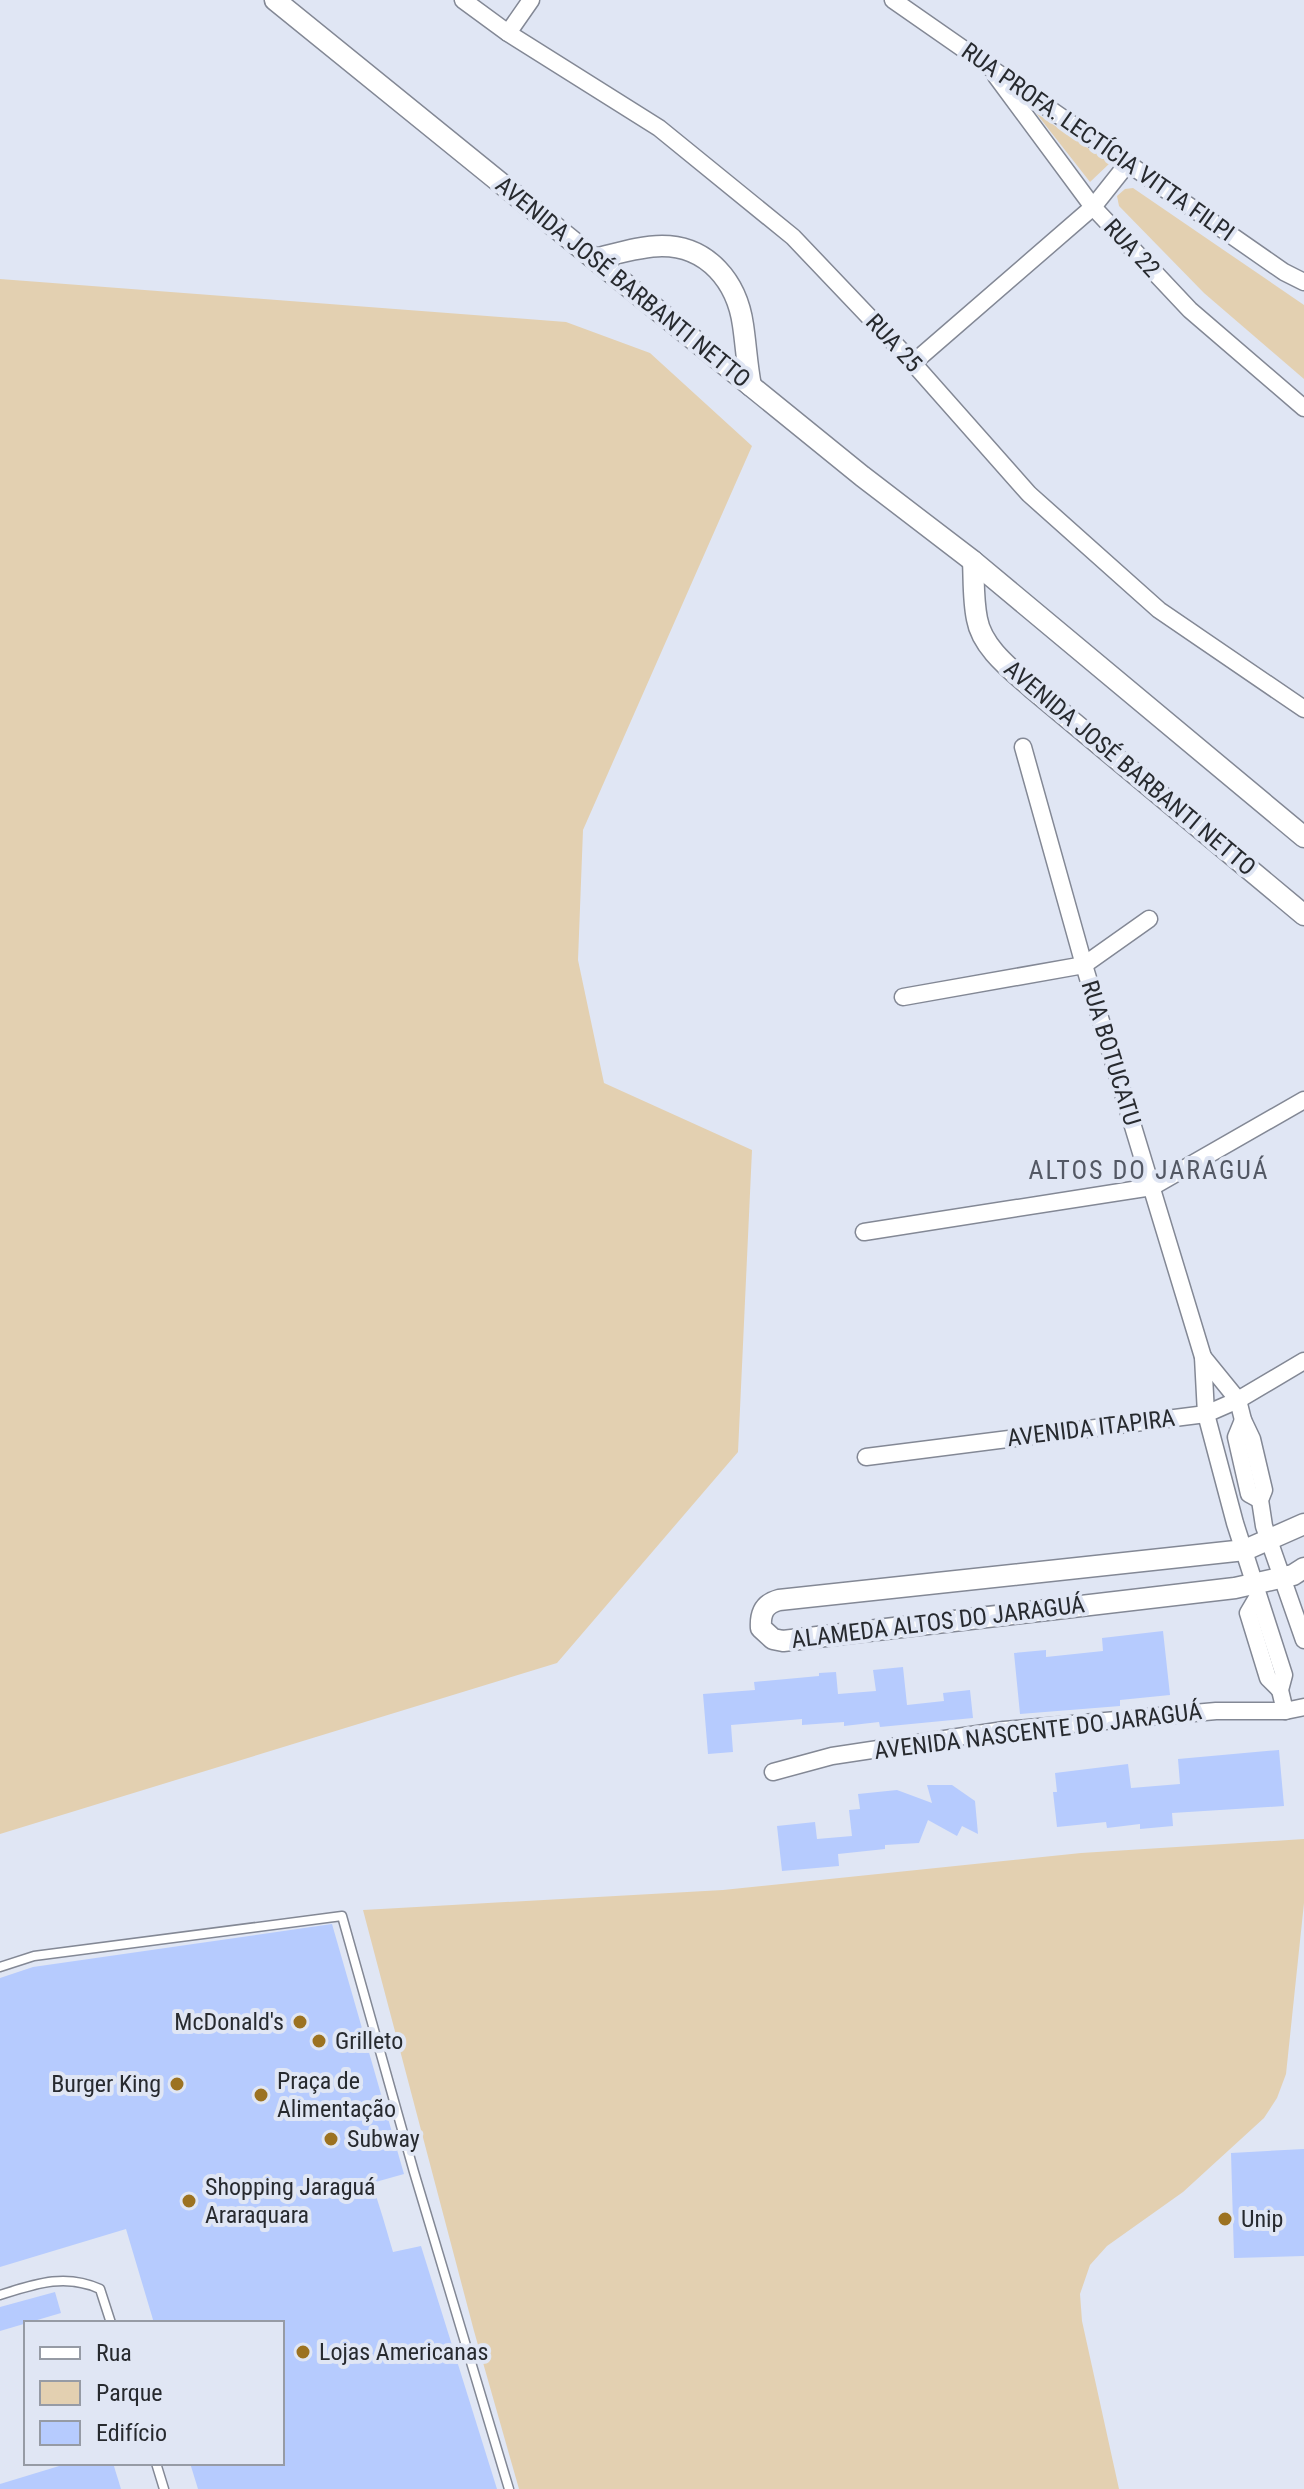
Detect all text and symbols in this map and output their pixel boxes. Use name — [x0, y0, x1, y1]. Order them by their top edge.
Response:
street label: RUA PROFA. LECTÍCIA VITTA FILPI — [956, 37, 1240, 247]
street label: AVENIDA JOSÉ BARBANTI NETTO — [490, 171, 756, 393]
street label: RUA 22 — [1098, 213, 1166, 283]
street label: RUA 25 — [860, 308, 928, 378]
street label: AVENIDA JOSÉ BARBANTI NETTO — [999, 655, 1261, 881]
street label: RUA BOTUCATU — [1076, 977, 1146, 1129]
district label: ALTOS DO JARAGUÁ — [1028, 1155, 1270, 1185]
street label: AVENIDA ITAPIRA — [1006, 1404, 1177, 1452]
street label: ALAMEDA ALTOS DO JARAGUÁ — [790, 1590, 1086, 1654]
street label: AVENIDA NASCENTE DO JARAGUÁ — [873, 1697, 1204, 1765]
place label: McDonald's — [174, 2008, 284, 2036]
marker: McDonald's — [291, 2013, 309, 2031]
place label: Grilleto — [335, 2027, 403, 2055]
marker: Grilleto — [310, 2032, 328, 2050]
place label: Praça de Alimentação — [277, 2067, 396, 2123]
place label: Burger King — [51, 2070, 161, 2098]
marker: Burger King — [168, 2075, 186, 2093]
marker: Praça de Alimentação — [252, 2086, 270, 2104]
place label: Subway — [347, 2125, 420, 2153]
marker: Subway — [322, 2130, 340, 2148]
place label: Shopping Jaraguá Araraquara — [205, 2173, 376, 2229]
marker: Shopping Jaraguá Araraquara — [180, 2192, 198, 2210]
place label: Unip — [1241, 2205, 1283, 2233]
marker: Unip — [1216, 2210, 1234, 2228]
legend — [24, 2321, 284, 2465]
place label: Lojas Americanas — [319, 2338, 488, 2366]
text: Rua — [96, 2339, 132, 2367]
marker: Lojas Americanas — [294, 2343, 312, 2361]
text: Parque — [96, 2379, 163, 2407]
text: Edifício — [96, 2419, 167, 2447]

